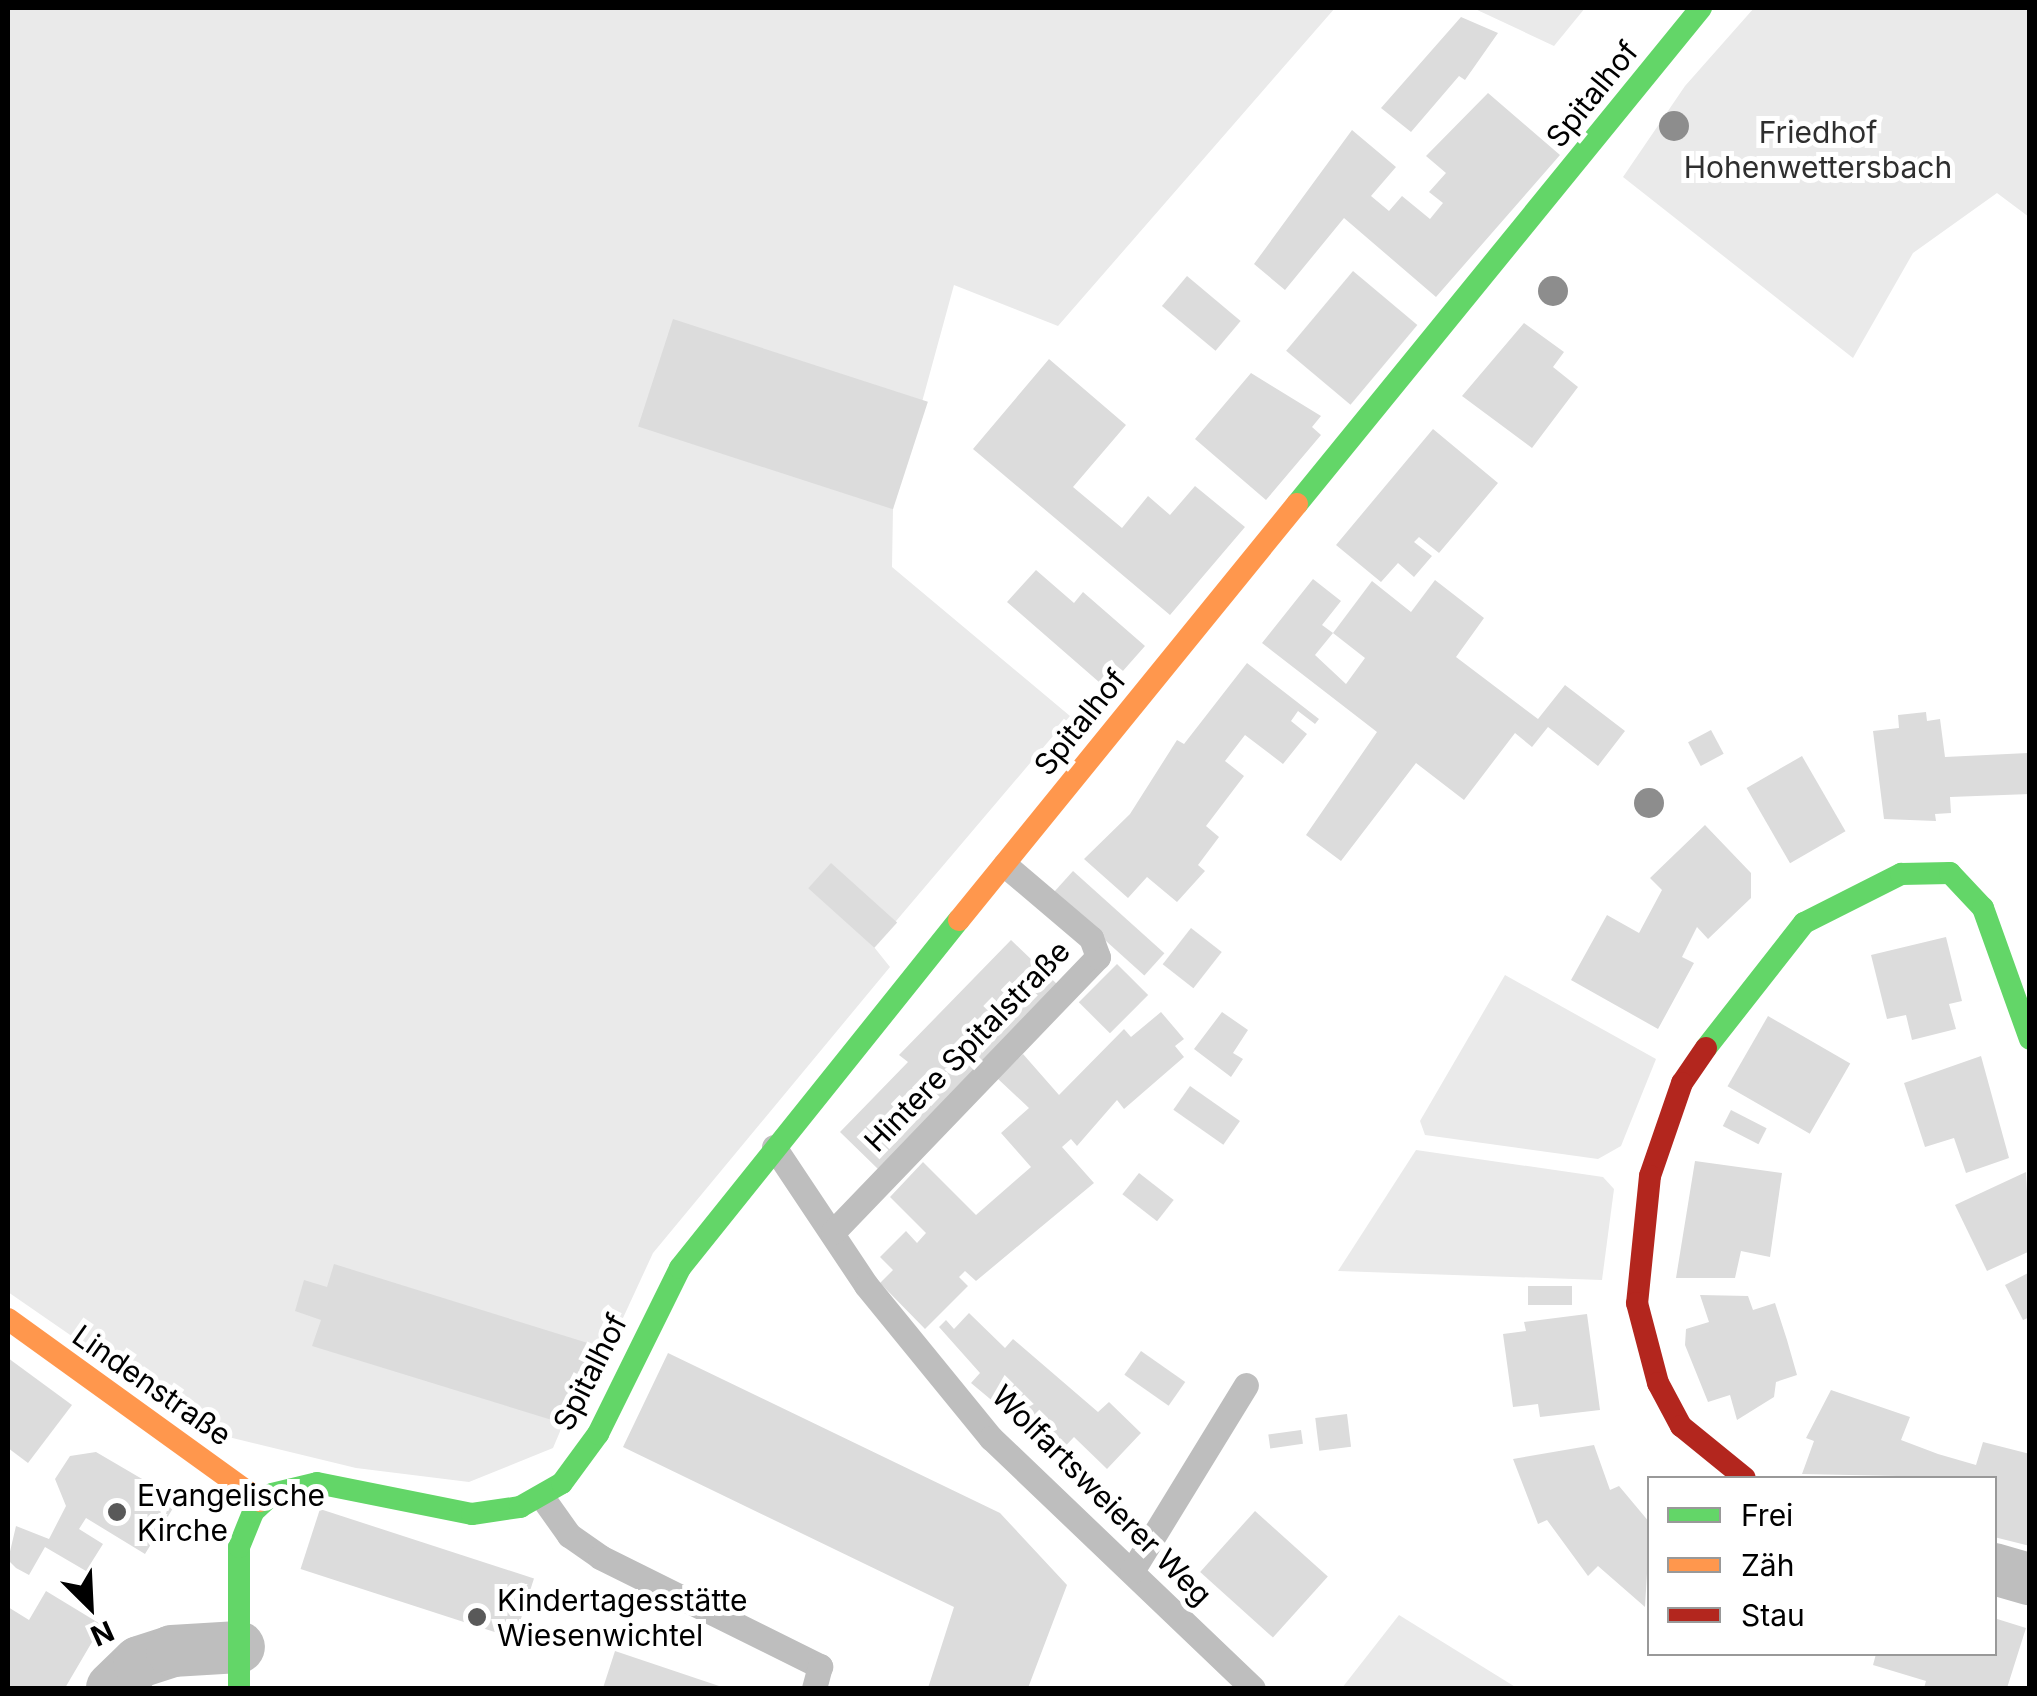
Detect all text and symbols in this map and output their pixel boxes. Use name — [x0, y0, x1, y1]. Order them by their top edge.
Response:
street label: Spitalhof — [1538, 34, 1646, 154]
park label: Friedhof Hohenwettersbach — [1684, 114, 1952, 184]
street label: Spitalhof — [1026, 662, 1134, 782]
street label: Hintere Spitalstraße — [857, 933, 1077, 1159]
street label: Spitalhof — [545, 1308, 635, 1436]
street label: Lindenstraße — [66, 1317, 238, 1453]
street label: Wolfartsweierer Weg — [985, 1378, 1219, 1612]
legend — [1647, 1476, 1997, 1656]
place label: Evangelische Kirche — [137, 1477, 325, 1548]
text: Frei — [1741, 1497, 1793, 1533]
marker: Evangelische Kirche — [106, 1501, 128, 1523]
text: Zäh — [1741, 1547, 1794, 1583]
north arrow — [40, 1556, 140, 1656]
place label: Kindertagesstätte Wiesenwichtel — [497, 1582, 748, 1652]
text: Stau — [1741, 1597, 1805, 1633]
marker: Kindertagesstätte Wiesenwichtel — [466, 1606, 488, 1628]
text: N — [86, 1614, 119, 1653]

